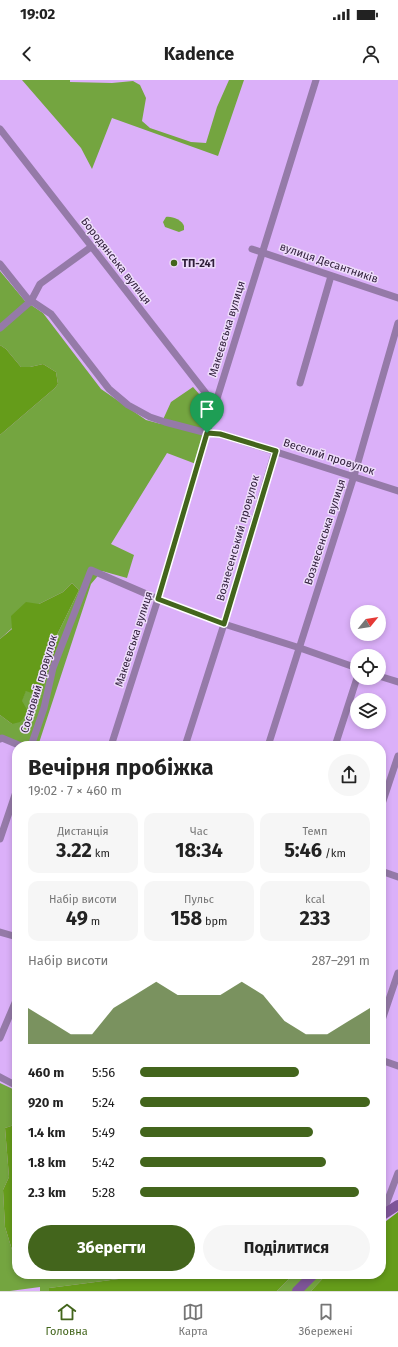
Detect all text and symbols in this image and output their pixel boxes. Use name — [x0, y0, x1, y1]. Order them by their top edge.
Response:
text: 19:02 — [20, 5, 55, 23]
icon: back — [16, 43, 38, 65]
text: Kadence — [164, 43, 234, 65]
icon: person — [360, 43, 382, 65]
street label: Бородянська вулиця — [78, 215, 154, 307]
street label: вулиця Десантників — [278, 240, 380, 286]
place label: ТП-241 — [182, 257, 215, 270]
marker: ТП-241 — [169, 258, 179, 268]
street label: Макеєвська вулиця — [206, 279, 248, 379]
pin — [190, 392, 224, 433]
icon: arrive — [196, 398, 218, 420]
street label: Веселий провулок — [282, 436, 377, 478]
street label: Вознесенський провулок — [214, 473, 262, 602]
street label: Вознесенська вулиця — [302, 477, 348, 587]
street label: Макеєвська вулиця — [112, 590, 156, 688]
north arrow — [350, 605, 386, 641]
map controls — [350, 605, 386, 729]
street label: Сосновий провулок — [18, 633, 60, 735]
button: locate — [350, 649, 386, 685]
button: layers — [350, 693, 386, 729]
text: Вечірня пробіжка — [28, 754, 214, 781]
button: share — [328, 754, 370, 796]
text: 19:02 · 7 × 460 m — [28, 783, 122, 798]
text: Дистанція — [57, 825, 109, 838]
text: Час — [190, 825, 208, 838]
text: Темп — [303, 825, 327, 838]
text: 3.22 — [56, 838, 92, 862]
text: 18:34 — [175, 838, 223, 862]
text: 5:46 — [284, 838, 322, 862]
text: km — [92, 847, 110, 860]
text: /km — [322, 847, 346, 860]
text: Набір висоти — [49, 893, 117, 906]
text: Пульс — [184, 893, 214, 906]
text: kcal — [305, 893, 325, 906]
text: 49 — [66, 906, 88, 930]
text: 158 — [170, 906, 202, 930]
text: 233 — [299, 906, 331, 930]
text: m — [88, 915, 100, 928]
text: bpm — [202, 915, 228, 928]
text: Набір висоти — [28, 953, 108, 968]
text: 287–291 m — [312, 953, 370, 968]
text: 460 m — [28, 1065, 64, 1080]
text: 5:56 — [92, 1065, 115, 1080]
text: 920 m — [28, 1095, 63, 1110]
text: 5:24 — [92, 1095, 115, 1110]
text: 1.4 km — [28, 1125, 65, 1140]
text: 5:49 — [92, 1125, 115, 1140]
text: 1.8 km — [28, 1155, 66, 1170]
text: 5:42 — [92, 1155, 115, 1170]
text: 2.3 km — [28, 1185, 66, 1200]
text: 5:28 — [92, 1185, 115, 1200]
button: Зберегти — [28, 1225, 195, 1271]
button: Поділитися — [203, 1225, 370, 1271]
tab: Головна — [45, 1301, 88, 1338]
tab: Карта — [179, 1301, 208, 1338]
tab: Збережені — [299, 1301, 353, 1338]

